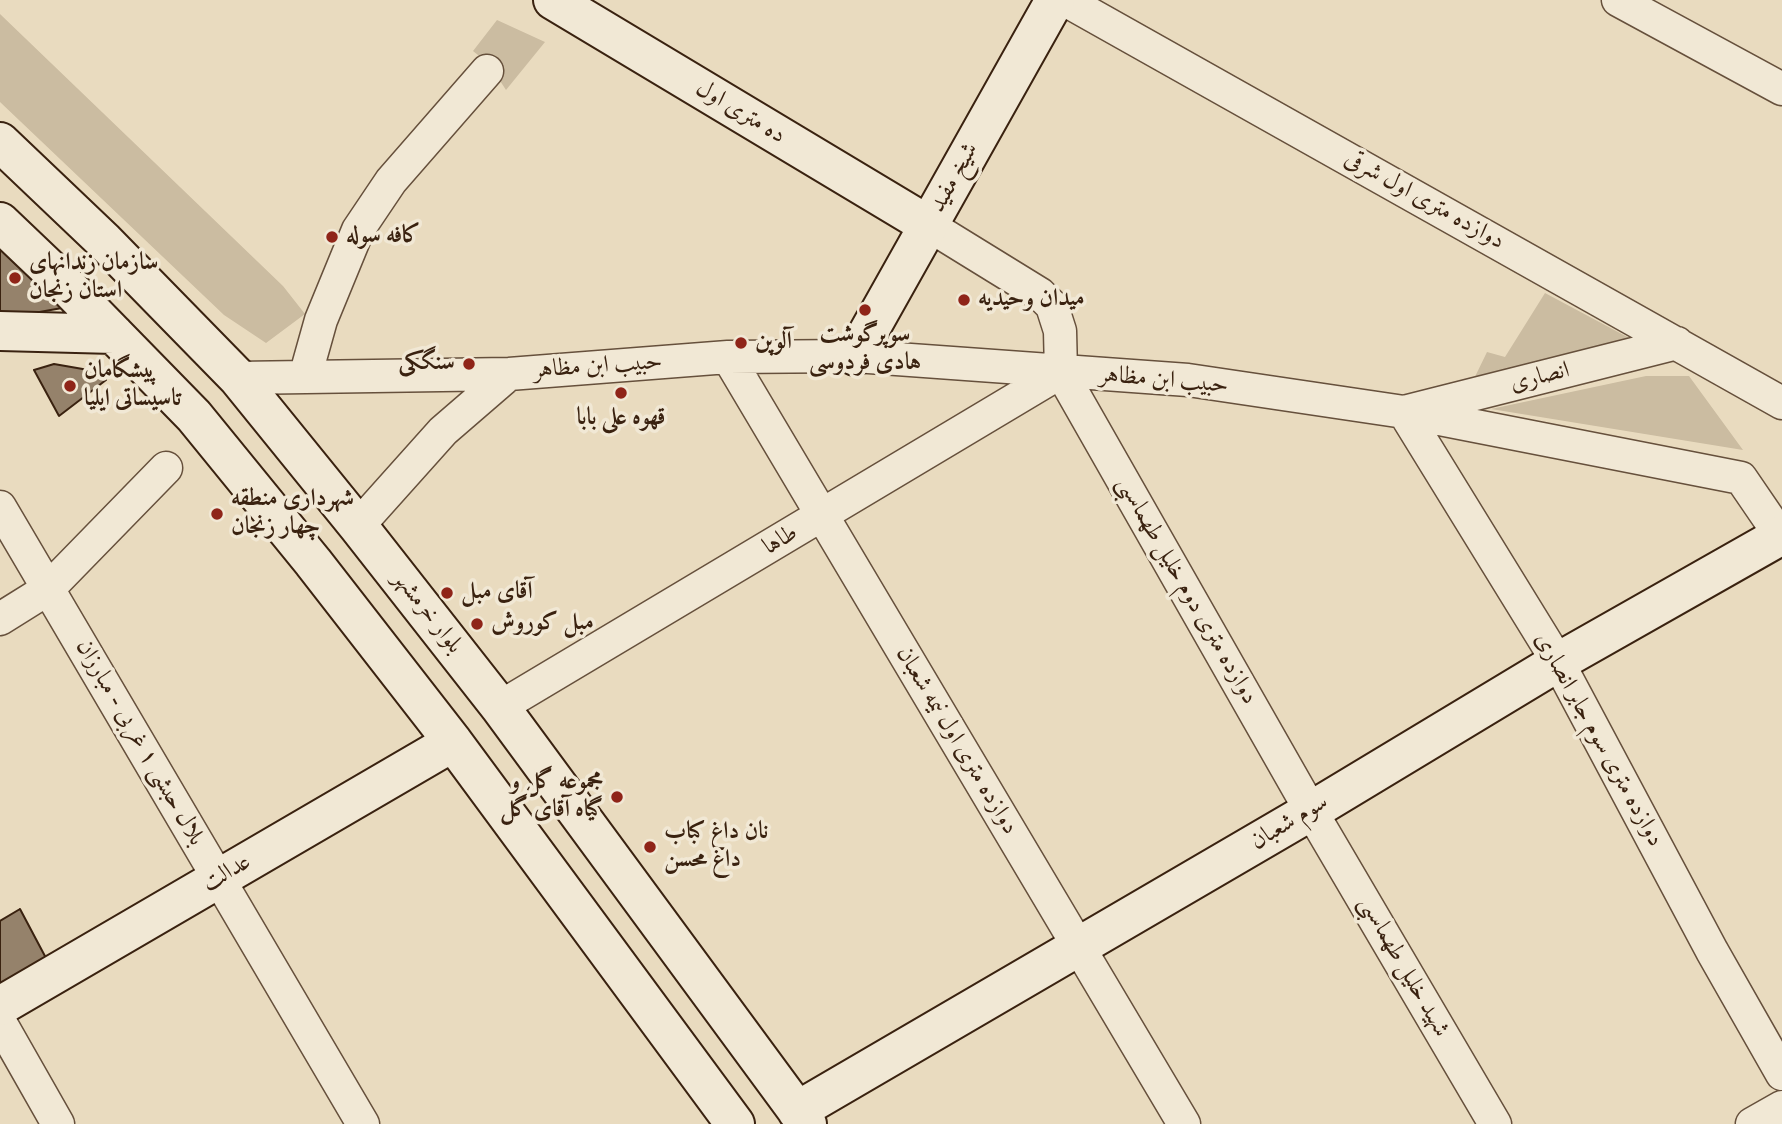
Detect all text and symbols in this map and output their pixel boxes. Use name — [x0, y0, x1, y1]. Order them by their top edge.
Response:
street label: ده متری اول — [690, 75, 790, 151]
street label: شیخ مفید — [924, 138, 986, 218]
street label: دوازده متری اول شرقی — [1339, 145, 1509, 257]
place label: کافه سوله — [346, 223, 421, 251]
marker: کافه سوله — [324, 229, 340, 245]
place label: سازمان زندانهای استان زنجان — [29, 250, 158, 306]
marker: سازمان زندانهای استان زنجان — [7, 270, 23, 286]
place label: میدان وحیدیه — [978, 286, 1085, 314]
marker: میدان وحیدیه — [956, 292, 972, 308]
marker: سوپرگوشت هادی فردوسی — [857, 302, 873, 318]
place label: سوپرگوشت هادی فردوسی — [809, 322, 921, 378]
place label: آلوپن — [755, 329, 792, 357]
marker: آلوپن — [733, 335, 749, 351]
street label: حبیب ابن مظاهر — [533, 348, 663, 386]
place label: سنگکی — [398, 350, 455, 378]
marker: سنگکی — [461, 356, 477, 372]
street label: انصاری — [1507, 357, 1573, 399]
place label: پیشگامان تاسیساتی ایلیا — [84, 358, 181, 414]
street label: حبیب ابن مظاهر — [1098, 361, 1230, 401]
marker: پیشگامان تاسیساتی ایلیا — [62, 378, 78, 394]
marker: قهوه علی بابا — [613, 385, 629, 401]
place label: قهوه علی بابا — [576, 405, 666, 433]
street label: دوازده متری دوم خلیل طهماسبی — [1109, 472, 1263, 710]
place label: شهرداری منطقه چهار زنجان — [231, 486, 354, 542]
marker: شهرداری منطقه چهار زنجان — [209, 506, 225, 522]
street label: طاها — [758, 520, 804, 562]
street label: بلوار خرمشهر — [386, 566, 468, 660]
place label: آقای مبل — [461, 579, 533, 607]
marker: آقای مبل — [439, 585, 455, 601]
place label: مبل کوروش — [491, 610, 594, 638]
marker: مبل کوروش — [469, 616, 485, 632]
street label: دوازده متری سوم جابر انصاری — [1527, 628, 1669, 852]
street label: بلال حبشی ۱ غربی - مبارزان — [68, 635, 210, 851]
street label: دوازده متری اول نیمه شعبان — [889, 642, 1023, 840]
place label: مجموعه گل و گیاه آقای گل — [500, 769, 603, 825]
marker: مجموعه گل و گیاه آقای گل — [609, 789, 625, 805]
street label: سوم شعبان — [1246, 789, 1334, 857]
place label: نان داغ کباب داغ محسن — [664, 819, 768, 875]
marker: نان داغ کباب داغ محسن — [642, 839, 658, 855]
street label: عدالت — [198, 849, 256, 899]
street label: شهید خلیل طهماسبی — [1351, 891, 1455, 1043]

